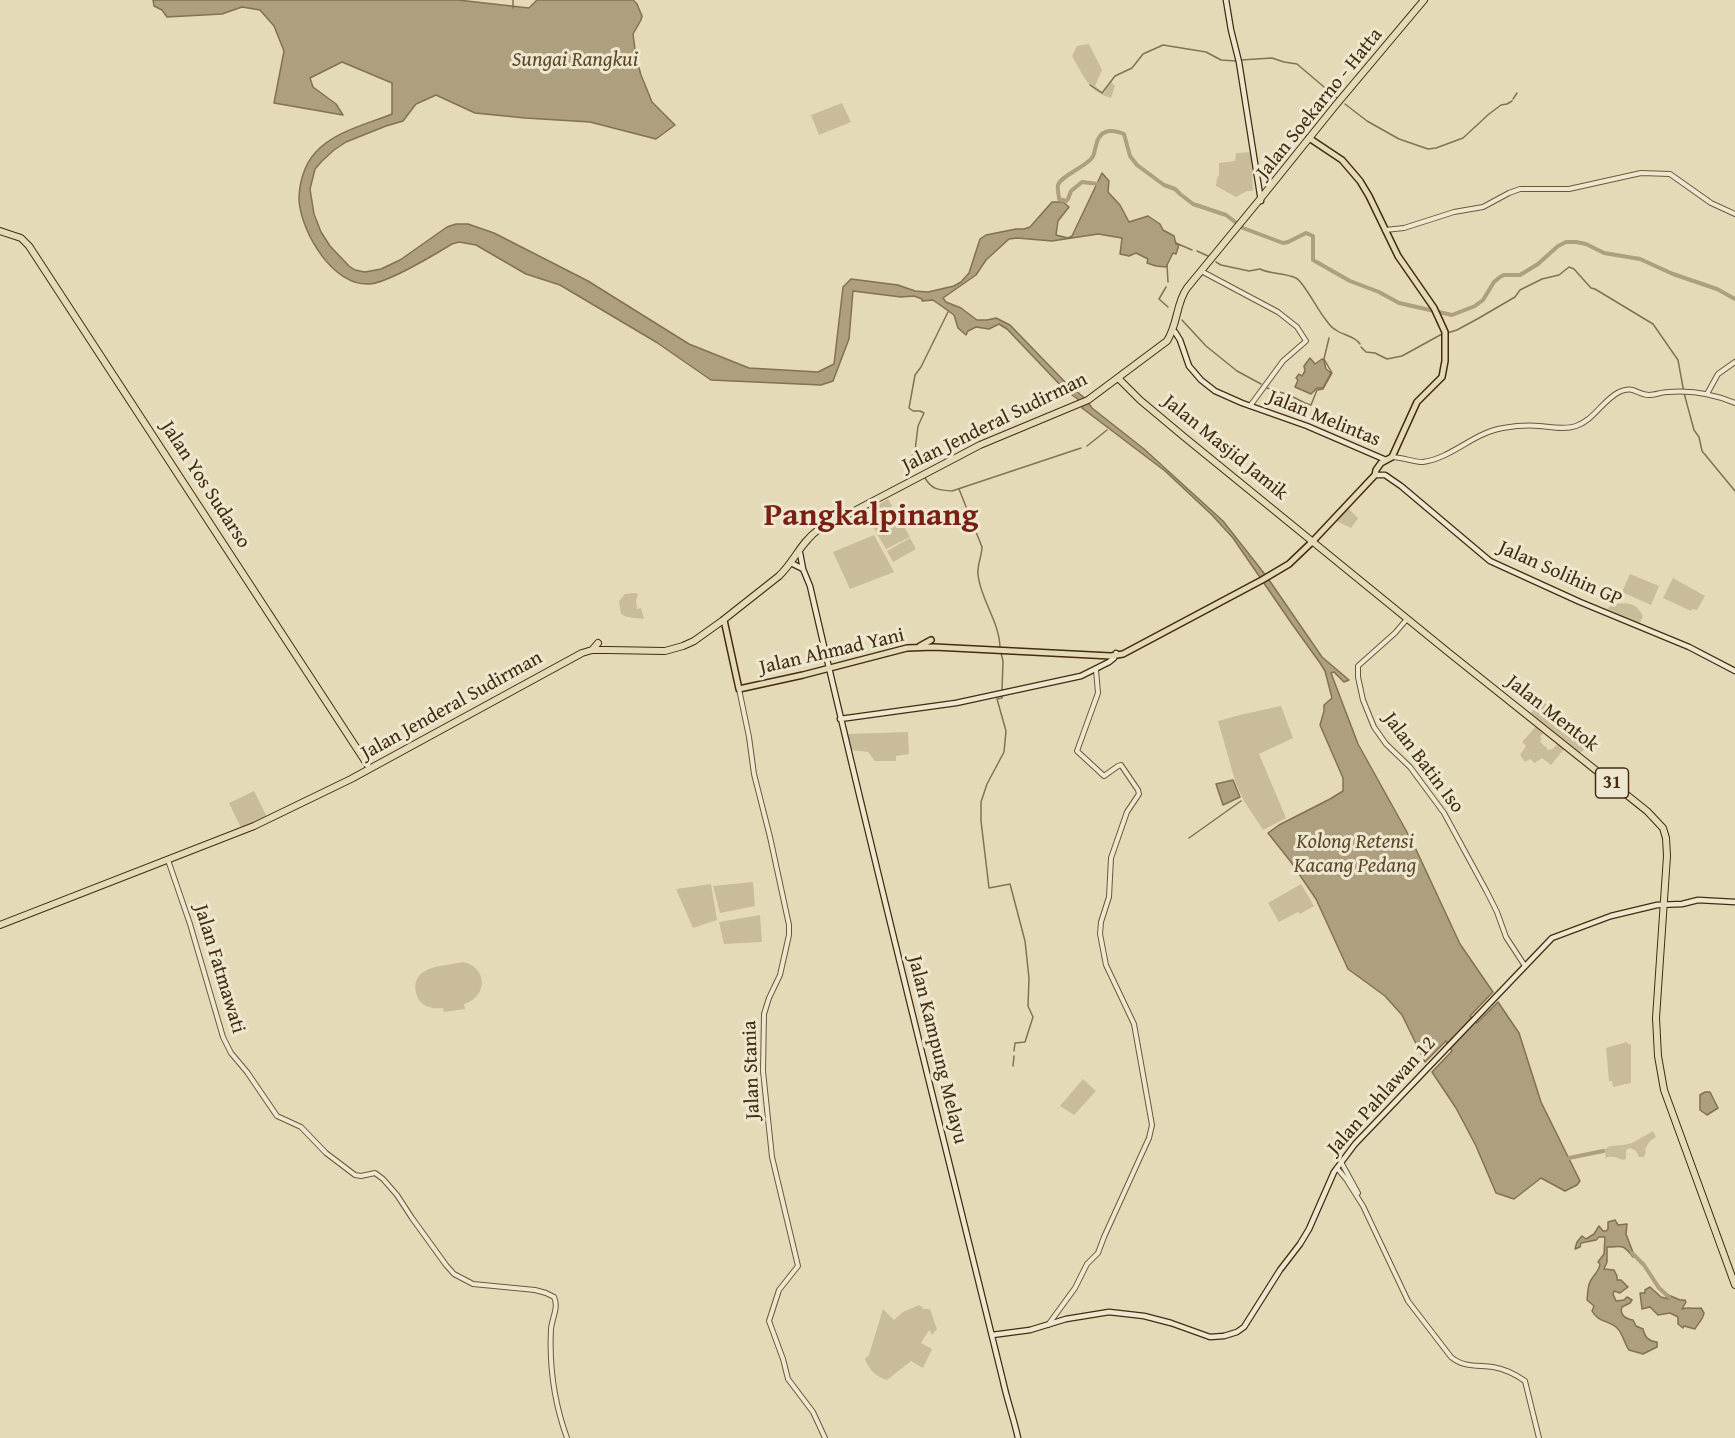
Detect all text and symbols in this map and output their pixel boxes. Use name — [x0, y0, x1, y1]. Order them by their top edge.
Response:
street label: Jalan Soekarno - Hatta — [1252, 24, 1388, 184]
water label: Sungai Rangkui — [512, 48, 638, 74]
street label: Jalan Jenderal Sudirman — [898, 368, 1092, 478]
street label: Jalan Melintas — [1264, 386, 1384, 452]
street label: Jalan Masjid Jamik — [1158, 390, 1292, 506]
street label: Jalan Yos Sudarso — [155, 417, 255, 553]
district label: Pangkalpinang — [764, 498, 978, 536]
street label: Jalan Solihin GP — [1495, 536, 1625, 612]
street label: Jalan Ahmad Yani — [757, 624, 907, 680]
street label: Jalan Jenderal Sudirman — [357, 646, 547, 766]
street label: Jalan Mentok — [1501, 670, 1603, 758]
street label: Jalan Batin Iso — [1377, 708, 1469, 818]
road number: 31 — [1596, 768, 1628, 798]
water label: Kolong Retensi Kacang Pedang — [1294, 830, 1416, 880]
street label: Jalan Fatmawati — [188, 902, 250, 1036]
street label: Jalan Kampung Melayu — [902, 954, 972, 1146]
street label: Jalan Stania — [738, 1020, 766, 1120]
street label: Jalan Pahlawan 12 — [1323, 1032, 1441, 1160]

